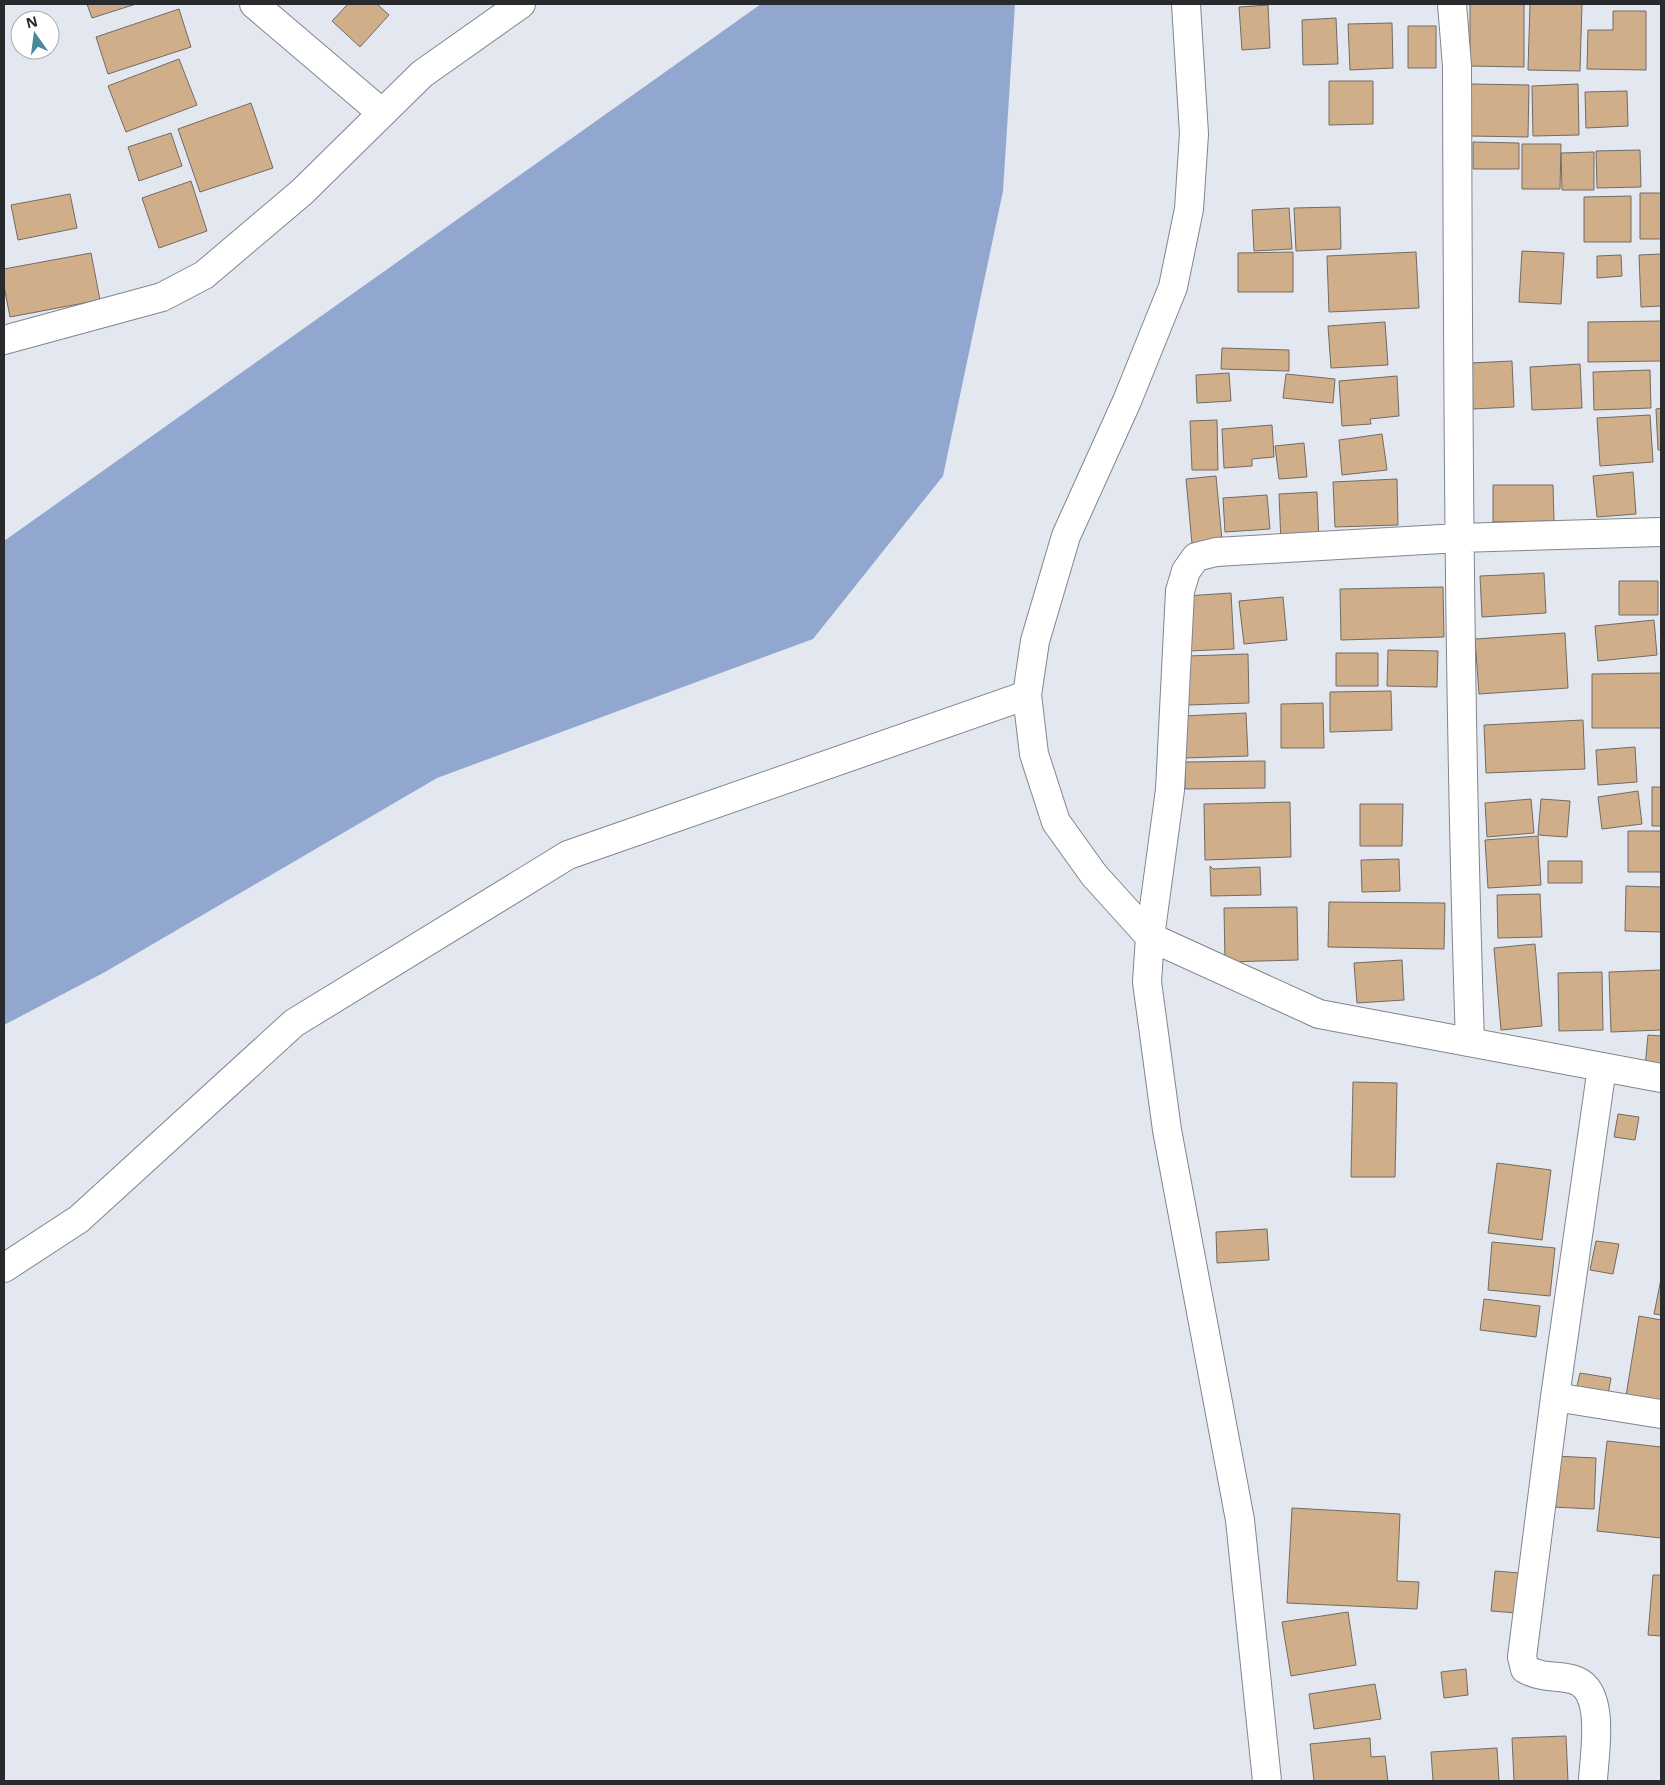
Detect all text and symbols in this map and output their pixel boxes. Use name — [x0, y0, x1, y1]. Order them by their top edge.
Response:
north arrow — [10, 10, 60, 60]
text: N — [24, 11, 40, 32]

